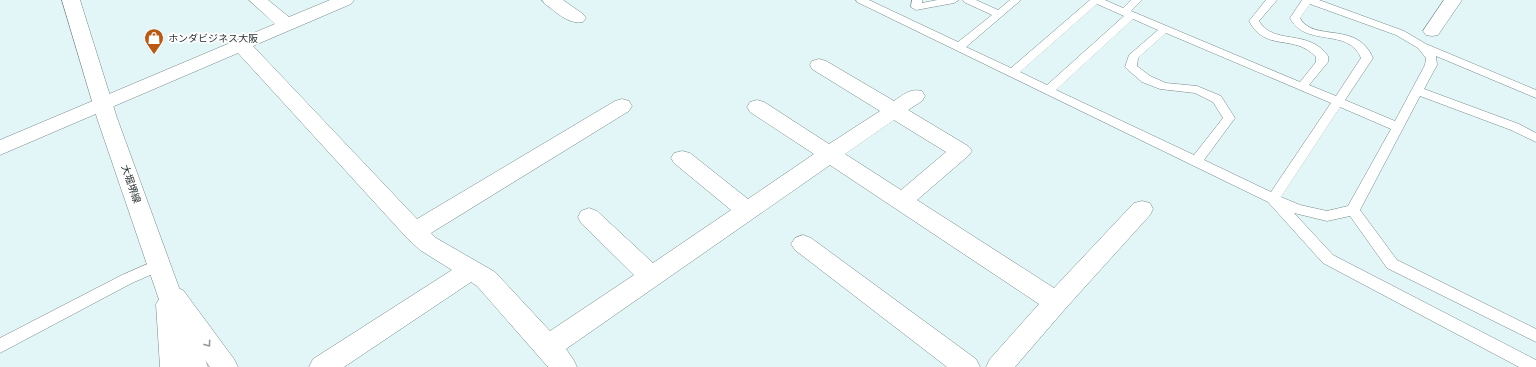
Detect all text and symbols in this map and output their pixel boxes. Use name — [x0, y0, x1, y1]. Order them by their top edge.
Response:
shop icon: ホンダビジネス大阪 — [143, 27, 165, 55]
place label: ホンダビジネス大阪 — [168, 32, 258, 45]
street label: 大堀堺線 — [118, 163, 144, 205]
one-way arrow — [203, 340, 211, 347]

